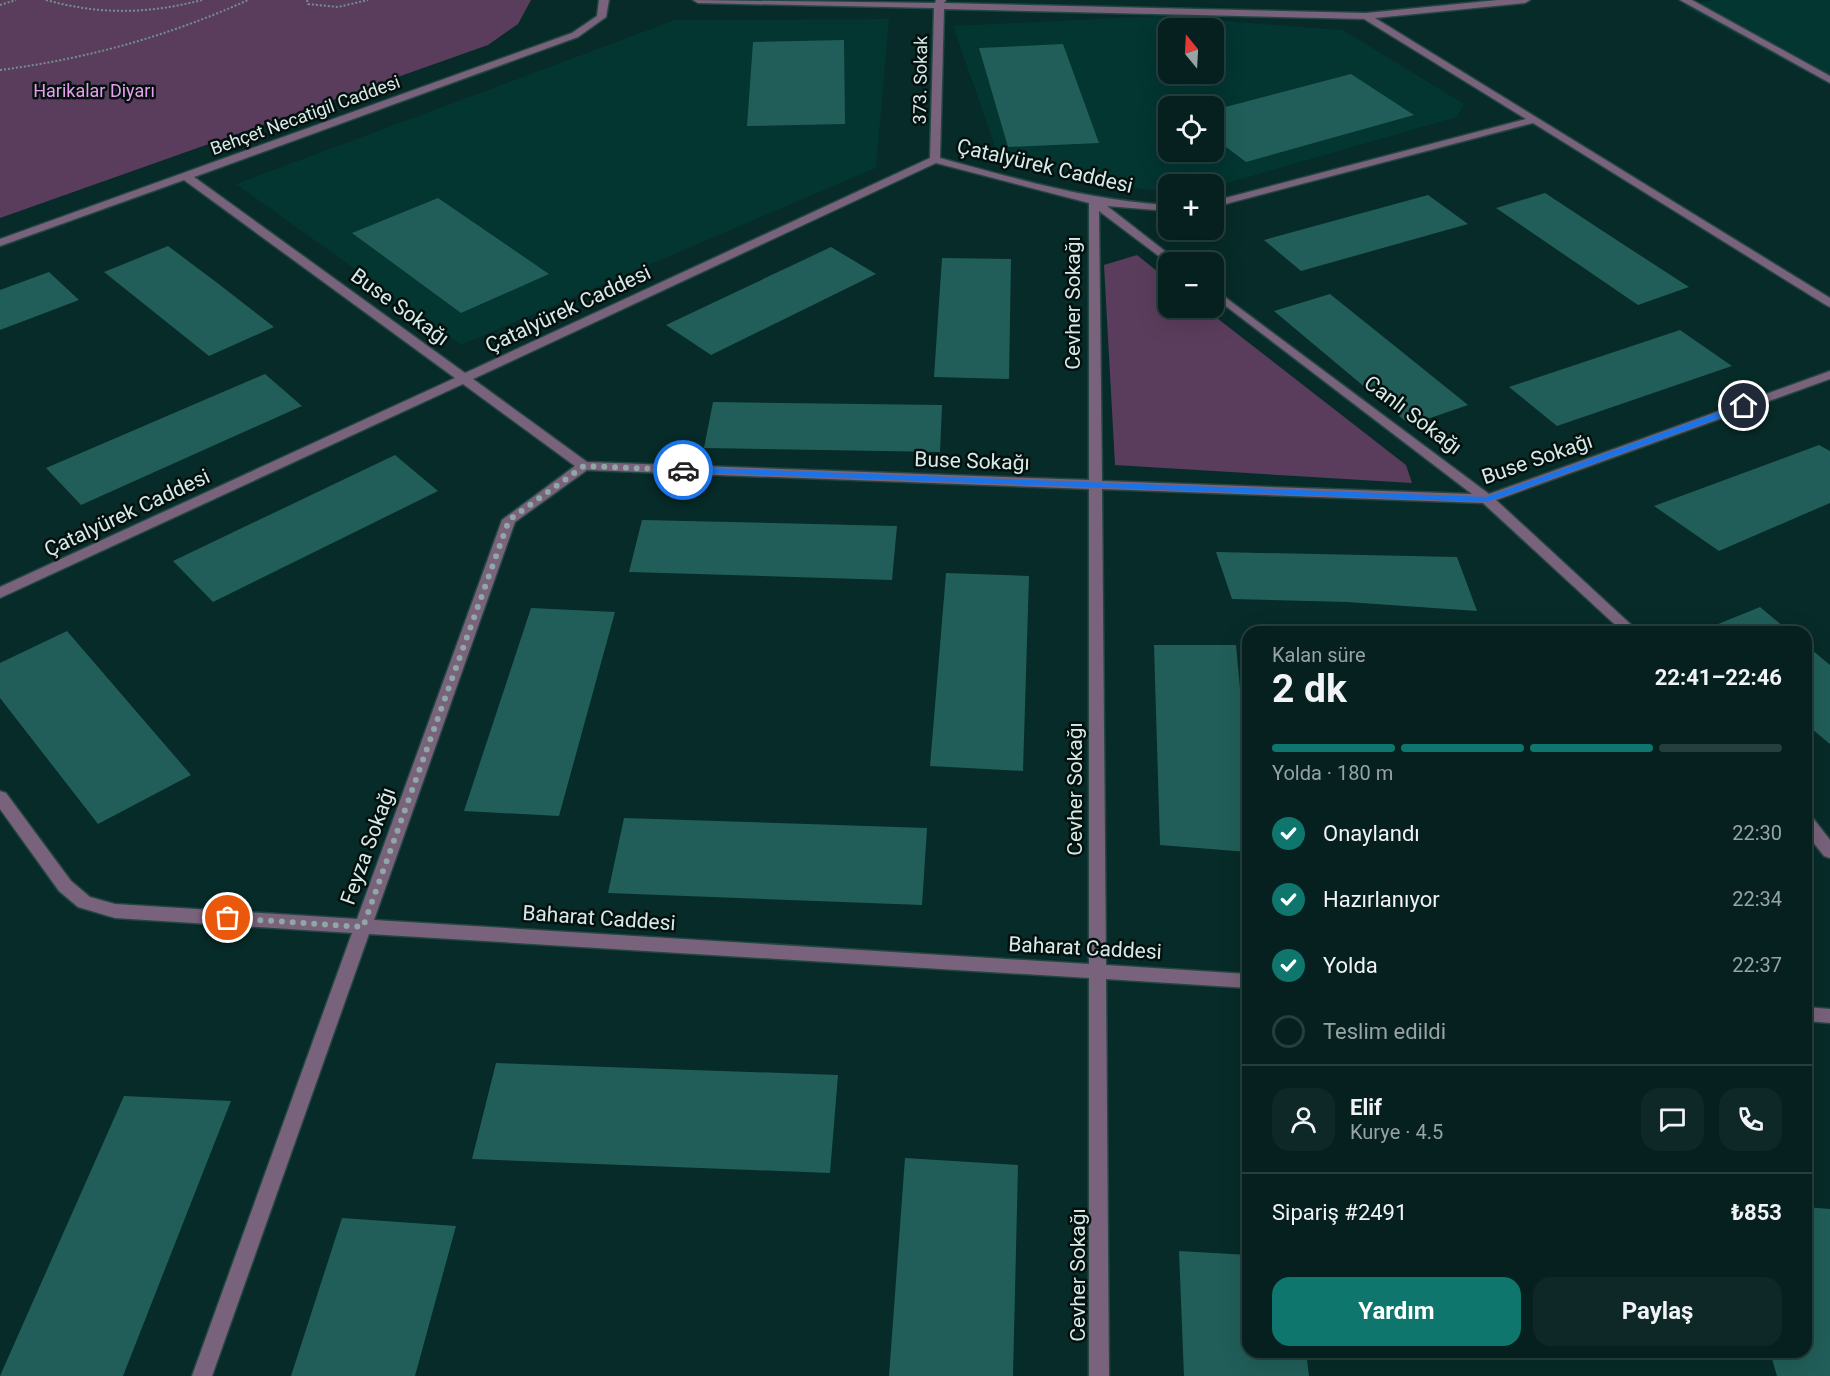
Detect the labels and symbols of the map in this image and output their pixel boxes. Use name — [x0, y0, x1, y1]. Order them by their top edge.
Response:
north arrow — [1158, 18, 1224, 84]
street label: 373. Sokak — [909, 35, 931, 124]
street label: Behçet Necatigil Caddesi — [207, 71, 403, 159]
park label: Harikalar Diyarı — [33, 80, 155, 101]
street label: Çatalyürek Caddesi — [955, 134, 1135, 198]
street label: Cevher Sokağı — [1061, 236, 1085, 370]
street label: Çatalyürek Caddesi — [481, 260, 655, 358]
street label: Buse Sokağı — [346, 263, 454, 351]
street label: Canlı Sokağı — [1360, 371, 1466, 459]
pin — [1718, 380, 1769, 431]
street label: Buse Sokağı — [1479, 429, 1595, 489]
courier — [653, 440, 713, 500]
street label: Buse Sokağı — [914, 447, 1030, 475]
street label: Çatalyürek Caddesi — [40, 464, 214, 562]
street label: Cevher Sokağı — [1063, 722, 1087, 856]
street label: Feyza Sokağı — [336, 784, 400, 908]
pin — [202, 892, 253, 943]
street label: Baharat Caddesi — [522, 901, 676, 935]
street label: Baharat Caddesi — [1008, 932, 1162, 964]
street label: Cevher Sokağı — [1066, 1208, 1090, 1342]

